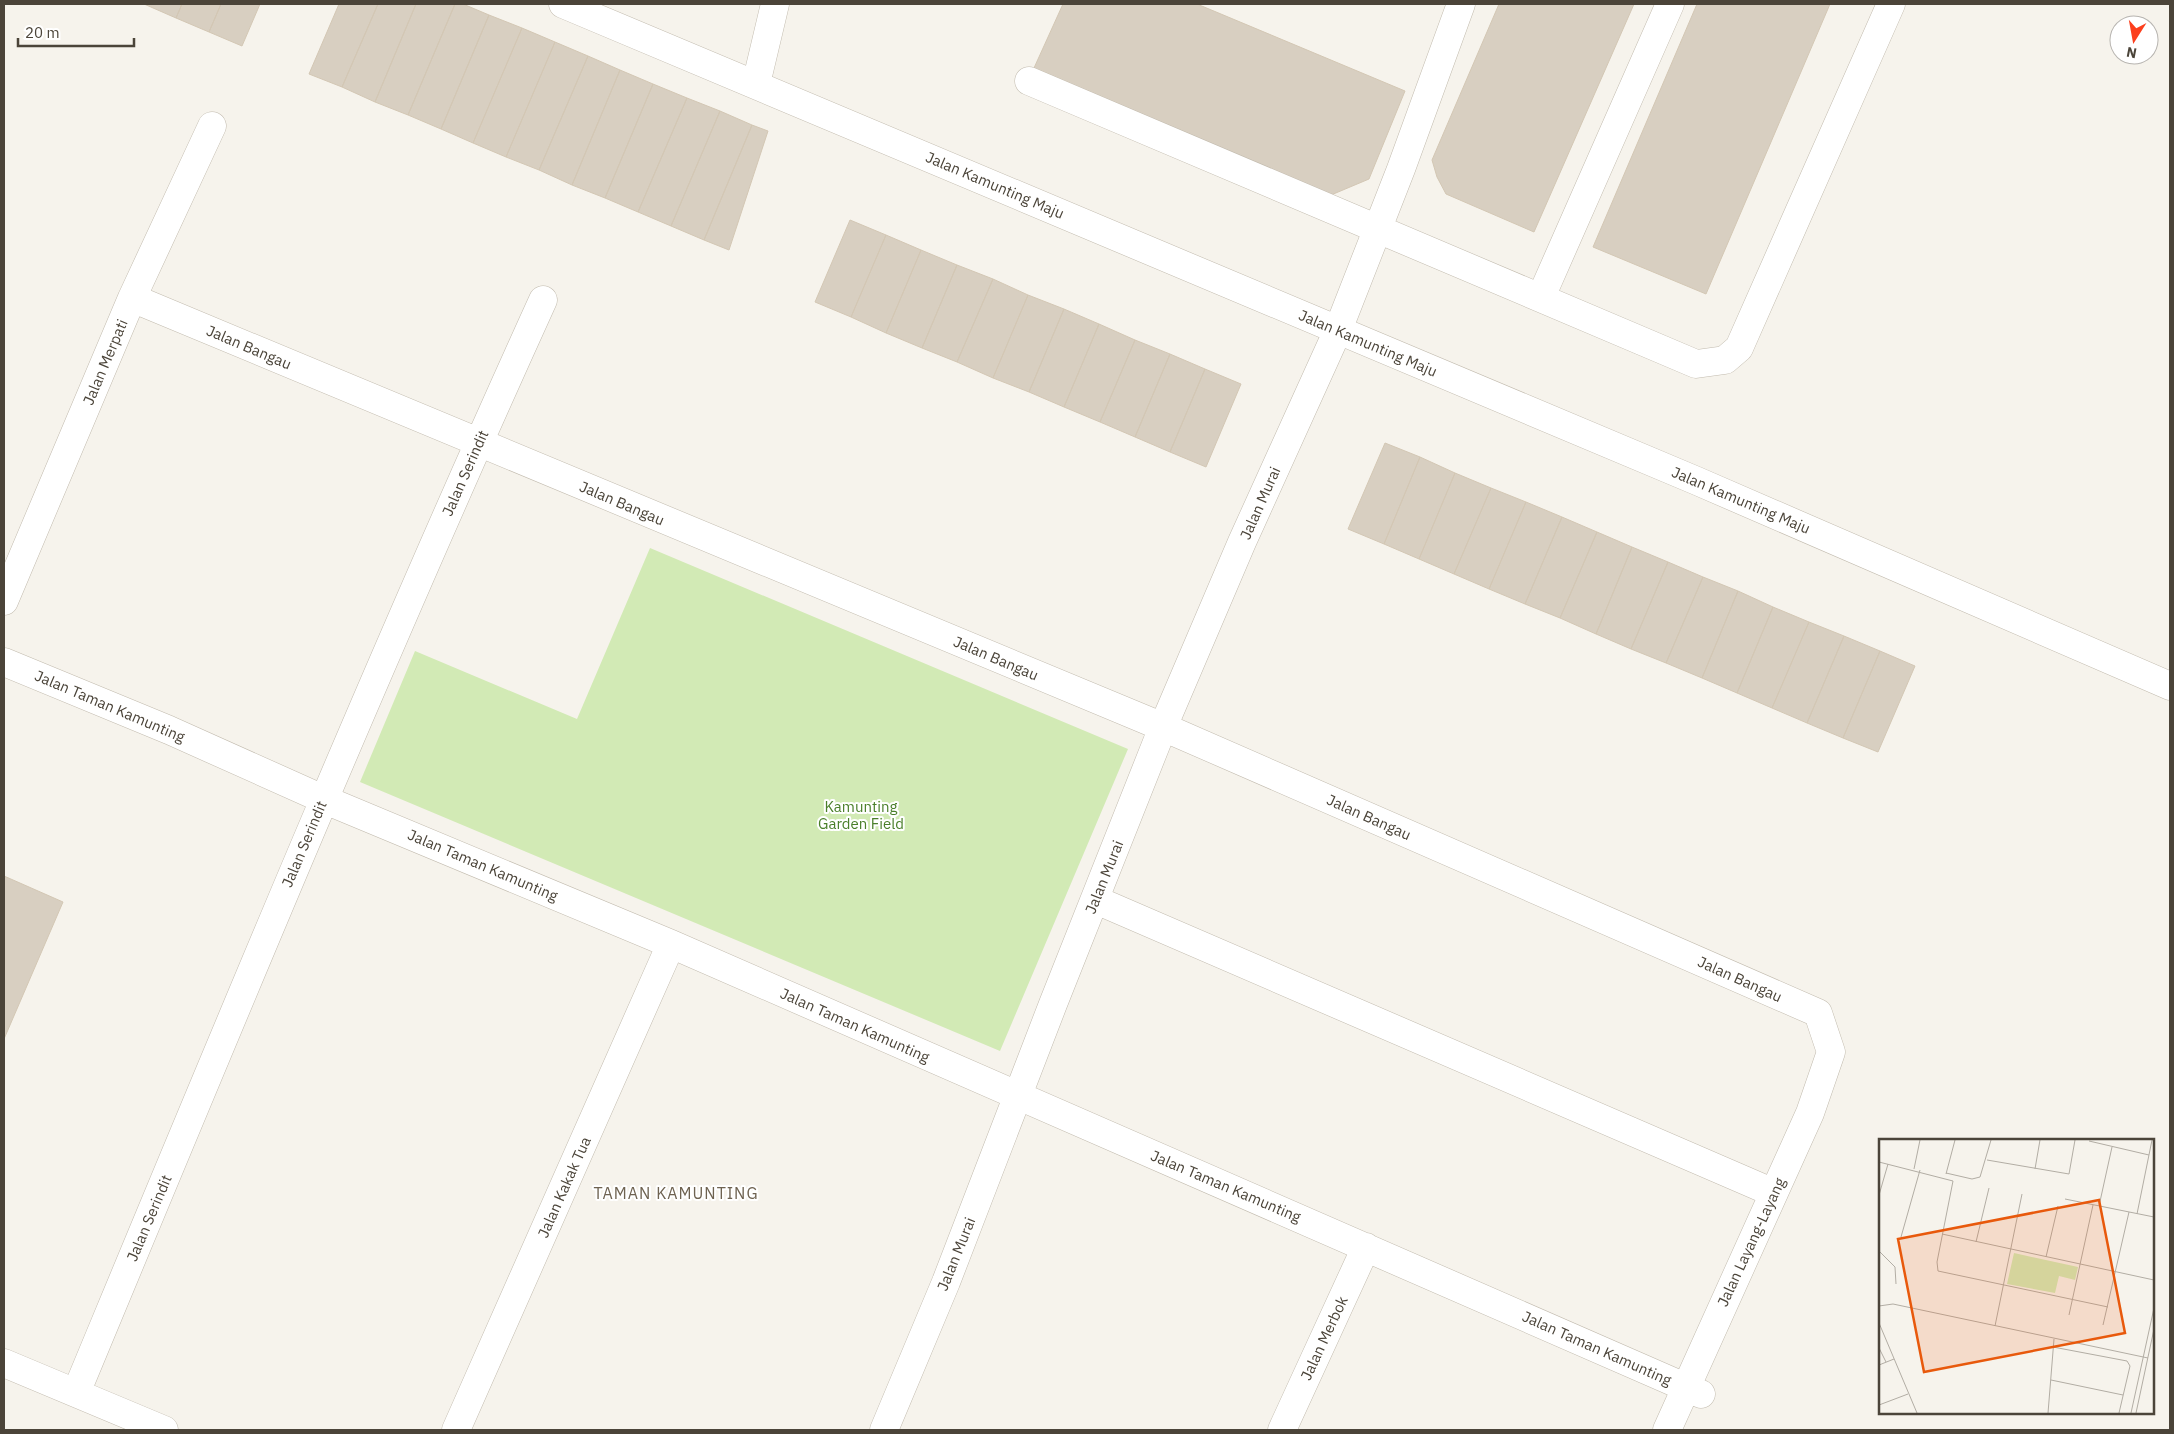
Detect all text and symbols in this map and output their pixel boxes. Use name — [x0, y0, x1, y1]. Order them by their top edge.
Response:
scale bar — [18, 15, 134, 47]
north arrow — [2109, 15, 2159, 65]
text: 20 m — [25, 23, 60, 42]
text: N — [2125, 43, 2138, 63]
street label: Jalan Kamunting Maju — [923, 147, 1067, 223]
street label: Jalan Kamunting Maju — [1296, 305, 1440, 381]
street label: Jalan Merpati — [78, 316, 132, 408]
street label: Jalan Bangau — [204, 321, 294, 373]
street label: Jalan Serindit — [438, 427, 492, 519]
street label: Jalan Kamunting Maju — [1669, 462, 1813, 538]
street label: Jalan Murai — [1236, 464, 1284, 542]
street label: Jalan Bangau — [577, 477, 667, 529]
street label: Jalan Bangau — [951, 632, 1041, 684]
street label: Jalan Taman Kamunting — [32, 666, 188, 746]
street label: Jalan Bangau — [1324, 790, 1414, 844]
park label: Kamunting Garden Field — [818, 797, 904, 833]
street label: Jalan Serindit — [277, 798, 331, 890]
street label: Jalan Taman Kamunting — [405, 825, 561, 905]
street label: Jalan Murai — [1081, 837, 1127, 917]
street label: Jalan Bangau — [1695, 952, 1785, 1006]
street label: Jalan Taman Kamunting — [777, 983, 933, 1067]
street label: Jalan Kakak Tua — [533, 1133, 595, 1241]
inset map — [1879, 1139, 2154, 1414]
street label: Jalan Taman Kamunting — [1148, 1146, 1304, 1226]
street label: Jalan Serindit — [122, 1172, 176, 1264]
street label: Jalan Layang-Layang — [1713, 1174, 1789, 1310]
district label: TAMAN KAMUNTING — [593, 1183, 759, 1203]
street label: Jalan Murai — [933, 1214, 979, 1294]
street label: Jalan Merbok — [1296, 1293, 1352, 1383]
street label: Jalan Taman Kamunting — [1519, 1306, 1675, 1390]

